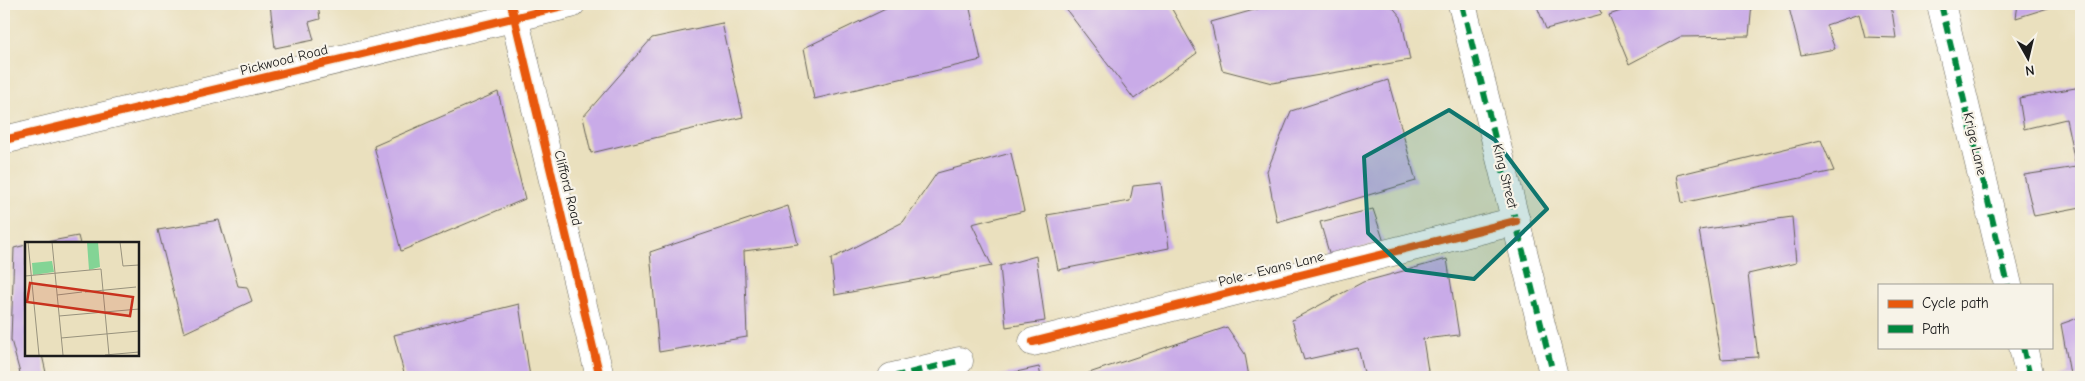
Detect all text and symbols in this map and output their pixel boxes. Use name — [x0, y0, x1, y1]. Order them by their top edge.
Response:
north arrow — [2002, 32, 2052, 82]
street label: Pickwood Road — [238, 41, 330, 79]
text: N — [2024, 61, 2035, 79]
street label: Krige Lane — [1959, 111, 1991, 177]
street label: King Street — [1489, 142, 1521, 211]
street label: Clifford Road — [550, 148, 586, 228]
inset map — [25, 242, 139, 356]
street label: Pole - Evans Lane — [1217, 248, 1325, 290]
legend — [1878, 284, 2052, 348]
text: Cycle path — [1922, 294, 1989, 312]
text: Path — [1922, 320, 1950, 338]

